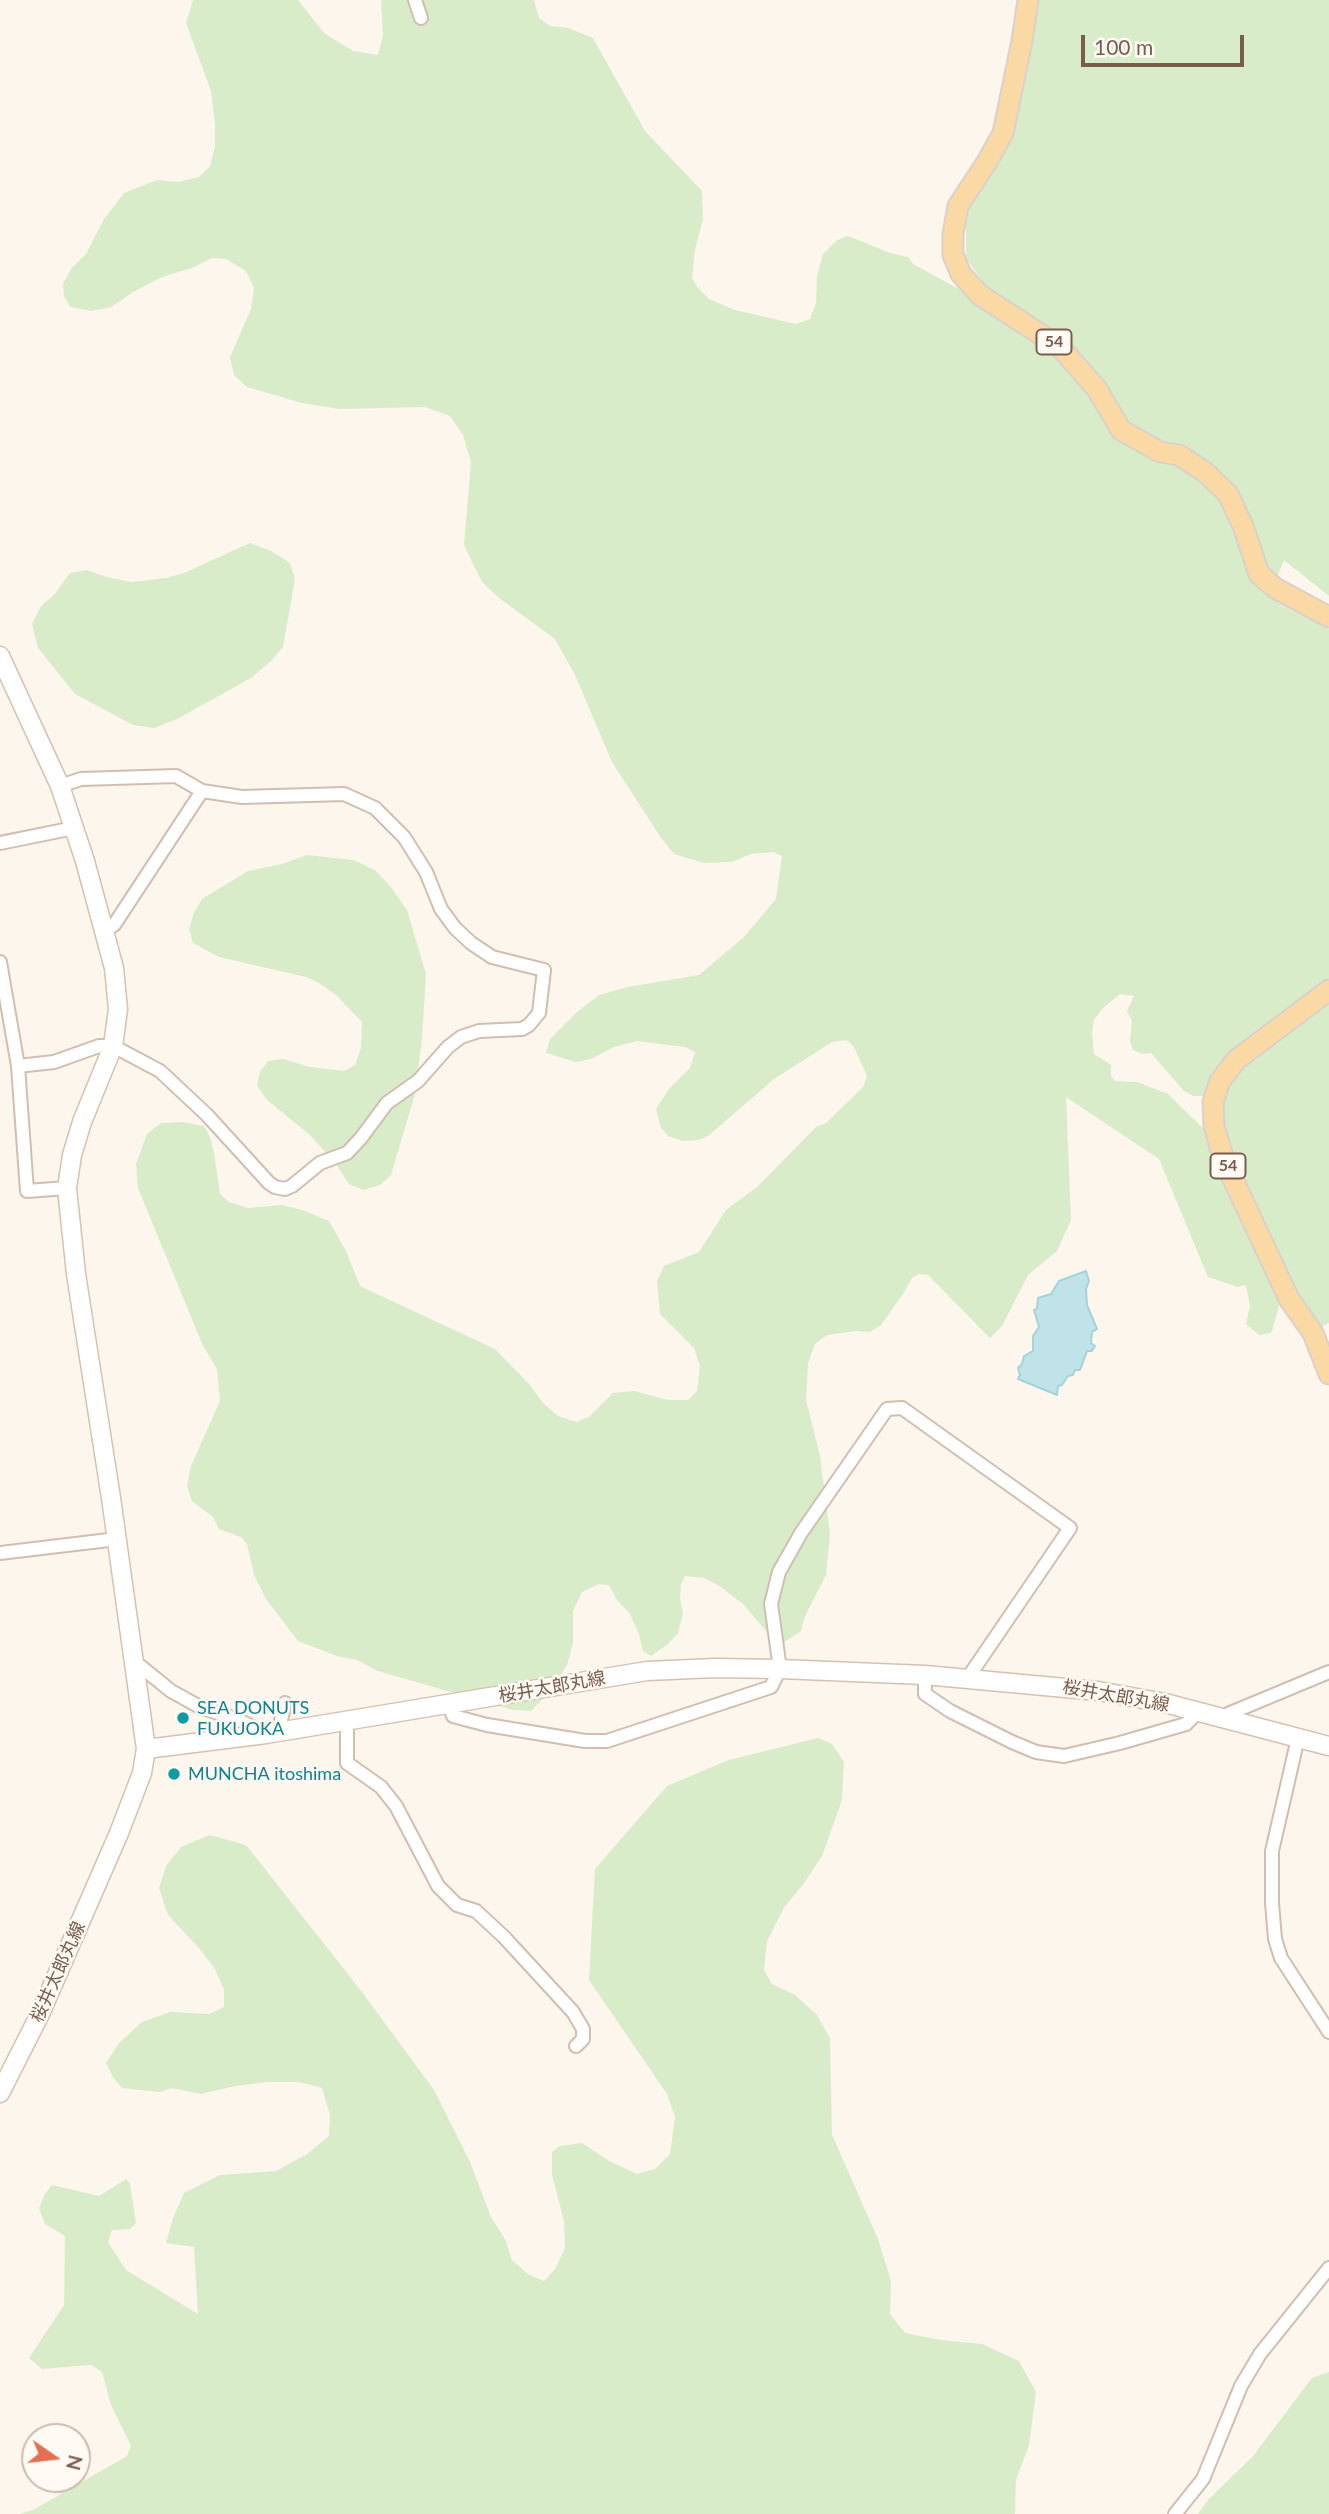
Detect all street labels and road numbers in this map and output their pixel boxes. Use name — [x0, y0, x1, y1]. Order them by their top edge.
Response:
road number: 54 — [1036, 330, 1072, 354]
road number: 54 — [1210, 1154, 1246, 1178]
street label: 桜井太郎丸線 — [497, 1667, 607, 1707]
street label: 桜井太郎丸線 — [1061, 1676, 1171, 1716]
street label: 桜井太郎丸線 — [26, 1918, 90, 2026]

